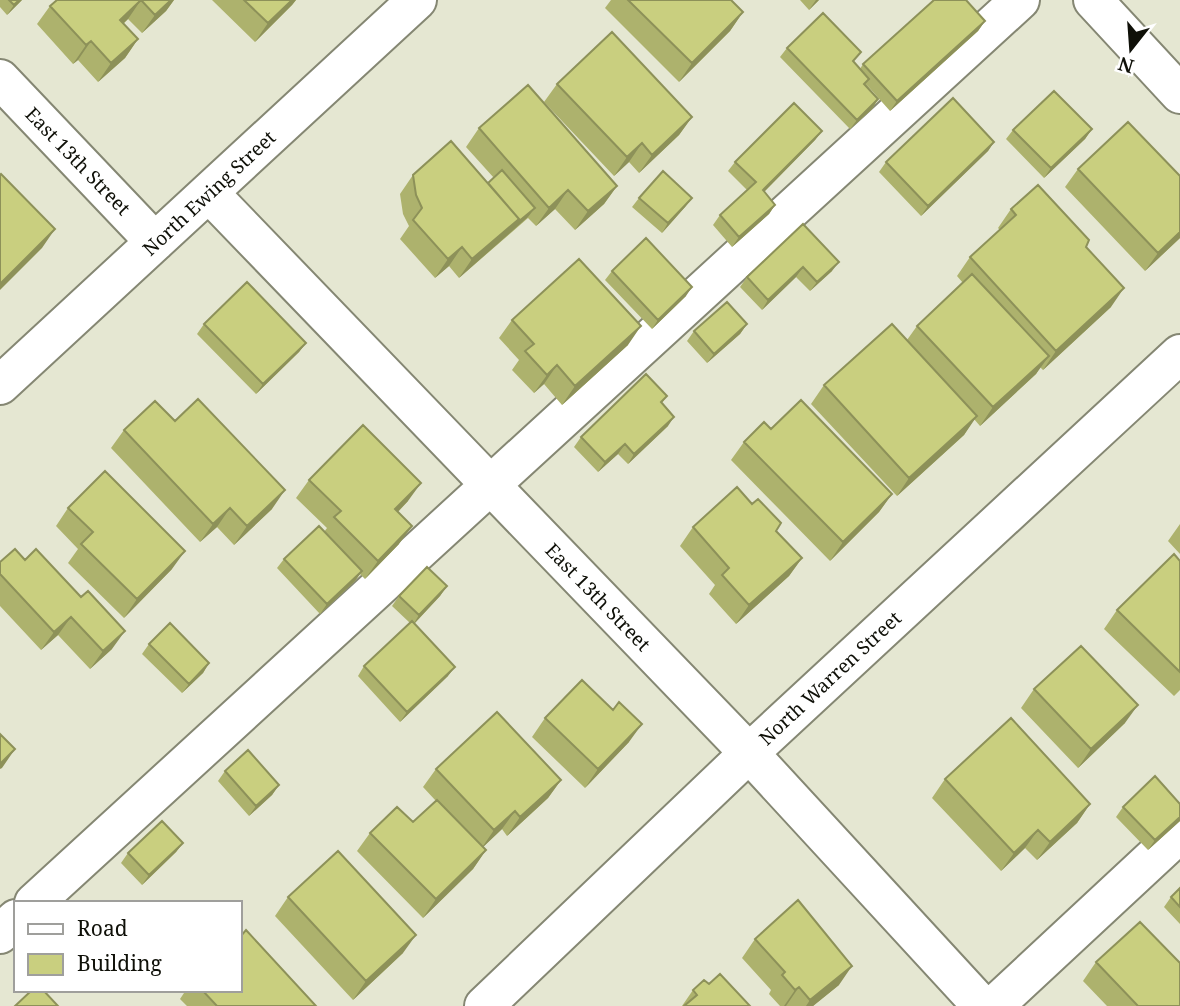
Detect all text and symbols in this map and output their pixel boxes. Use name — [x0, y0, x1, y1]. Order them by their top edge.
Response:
north arrow — [1096, 14, 1166, 84]
text: N — [1115, 51, 1137, 80]
street label: East 13th Street — [20, 101, 136, 221]
street label: North Ewing Street — [137, 124, 281, 261]
street label: East 13th Street — [540, 537, 656, 657]
street label: North Warren Street — [753, 605, 907, 751]
legend — [14, 901, 242, 992]
text: Road — [77, 914, 128, 942]
text: Building — [77, 949, 162, 977]

